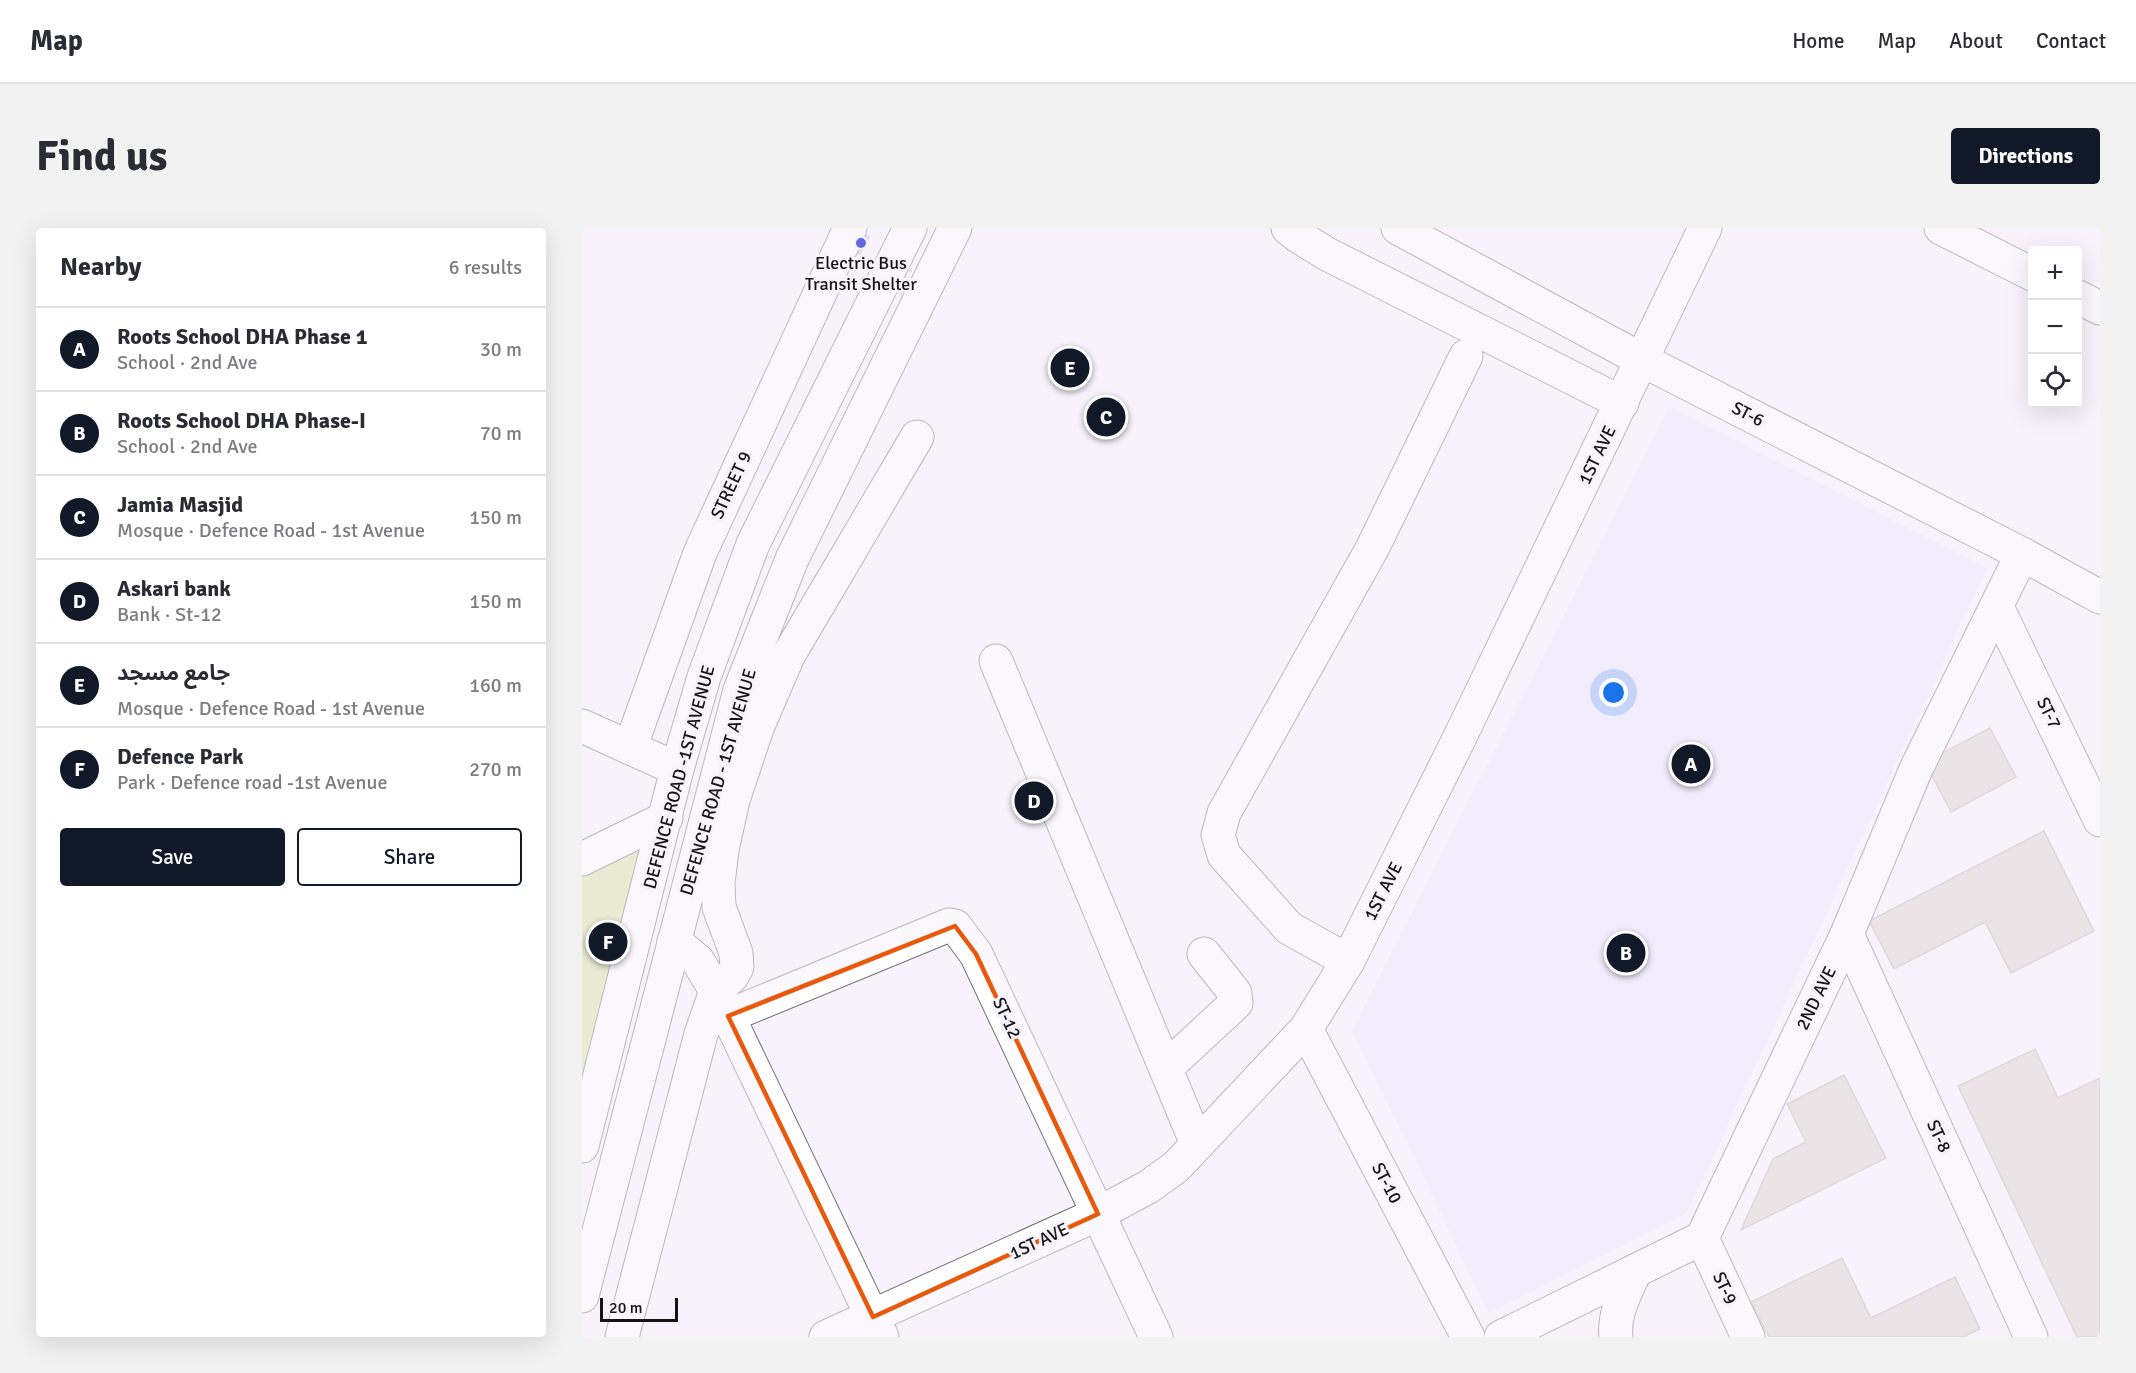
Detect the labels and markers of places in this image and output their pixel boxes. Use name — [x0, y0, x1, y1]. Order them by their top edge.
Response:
marker: Electric Bus Transit Shelter — [854, 236, 868, 250]
place label: Electric Bus Transit Shelter — [805, 252, 917, 295]
pin: E — [1050, 346, 1090, 390]
pin: C — [1086, 394, 1126, 440]
pin: A — [1672, 742, 1710, 786]
pin: D — [1014, 778, 1054, 824]
pin: F — [588, 920, 628, 964]
pin: B — [1606, 930, 1646, 976]

